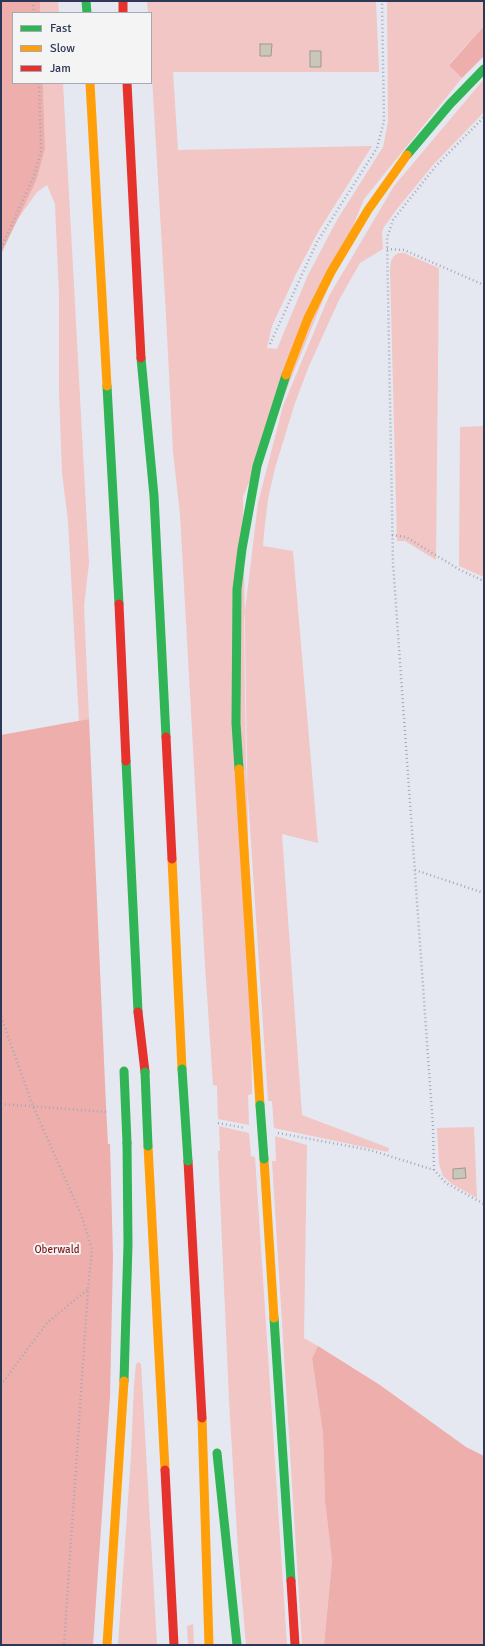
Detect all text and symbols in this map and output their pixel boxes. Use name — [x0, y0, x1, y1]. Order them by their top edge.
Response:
legend — [12, 12, 152, 84]
text: Fast — [50, 21, 71, 36]
text: Slow — [50, 41, 75, 56]
text: Jam — [50, 61, 71, 76]
park label: Oberwald — [34, 1243, 80, 1257]

